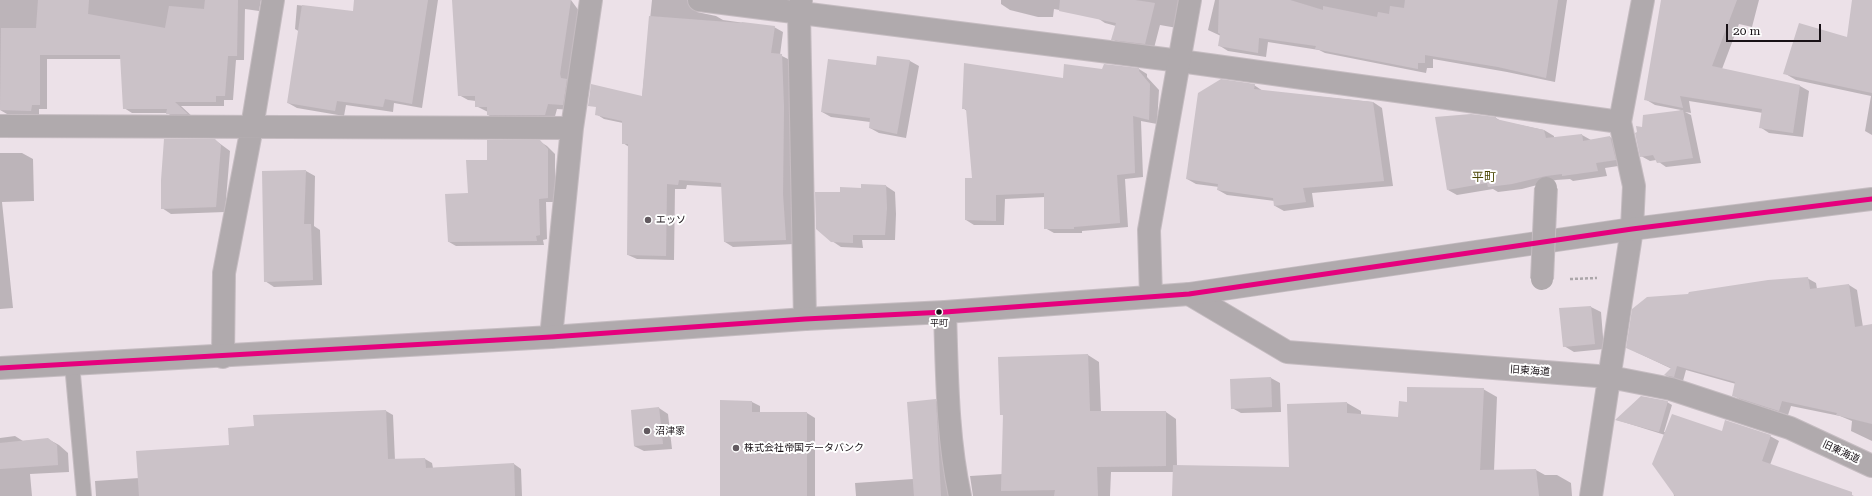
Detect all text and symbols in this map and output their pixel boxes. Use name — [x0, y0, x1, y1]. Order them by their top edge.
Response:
scale bar — [1728, 16, 1823, 42]
text: 20 m — [1733, 24, 1760, 38]
district label: 平町 — [1472, 170, 1496, 184]
place label: エッソ — [656, 214, 686, 226]
marker: エッソ — [643, 215, 653, 225]
marker: 平町 — [934, 307, 944, 317]
place label: 平町 — [930, 318, 948, 328]
street label: 旧東海道 — [1510, 364, 1550, 378]
place label: 沼津家 — [655, 425, 685, 437]
marker: 沼津家 — [642, 426, 652, 436]
street label: 旧東海道 — [1820, 438, 1862, 466]
place label: 株式会社帝国データバンク — [744, 442, 864, 454]
marker: 株式会社帝国データバンク — [731, 443, 741, 453]

